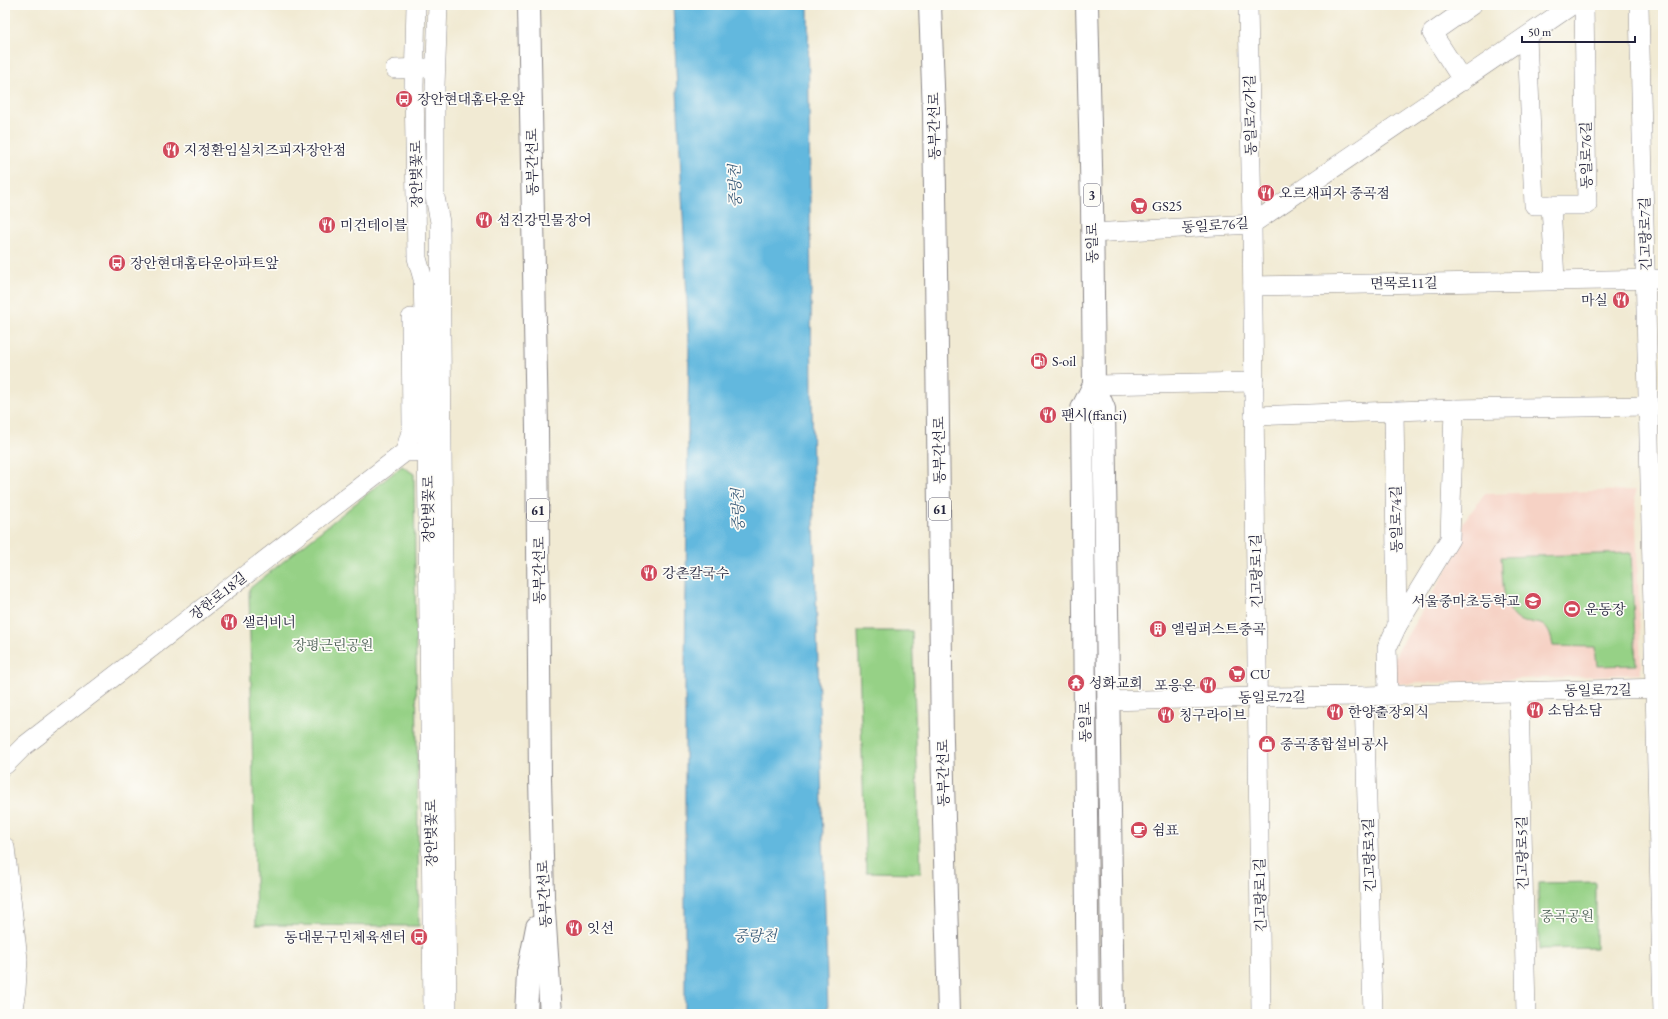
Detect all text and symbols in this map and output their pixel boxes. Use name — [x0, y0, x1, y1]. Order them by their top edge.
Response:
scale bar — [1522, 18, 1635, 44]
text: 50 m — [1528, 24, 1552, 40]
street label: 동일로76가길 — [1240, 74, 1260, 156]
bus stop icon: 장안현대홈타운앞 — [394, 89, 414, 109]
place label: 장안현대홈타운앞 — [417, 90, 526, 108]
street label: 동부간선로 — [924, 92, 944, 160]
street label: 동일로76길 — [1576, 121, 1596, 189]
street label: 동부간선로 — [522, 128, 542, 196]
restaurant icon: 지정환임실치즈피자장안점 — [161, 140, 181, 160]
street label: 장안벚꽃로 — [406, 140, 426, 208]
place label: 지정환임실치즈피자장안점 — [184, 141, 346, 159]
water label: 중랑천 — [725, 163, 744, 208]
restaurant icon: 오르새피자 중곡점 — [1256, 183, 1276, 203]
road number: 3 — [1084, 184, 1100, 206]
place label: 오르새피자 중곡점 — [1279, 184, 1390, 202]
supermarket icon: GS25 — [1129, 196, 1149, 216]
place label: GS25 — [1152, 197, 1182, 215]
street label: 긴고랑로7길 — [1635, 197, 1655, 271]
restaurant icon: 섬진강민물장어 — [474, 210, 494, 230]
place label: 섬진강민물장어 — [497, 211, 592, 229]
street label: 동일로76길 — [1181, 214, 1249, 236]
restaurant icon: 미건테이블 — [317, 215, 337, 235]
place label: 미건테이블 — [340, 216, 408, 234]
street label: 동일로 — [1083, 222, 1101, 263]
bus stop icon: 장안현대홈타운아파트앞 — [107, 253, 127, 273]
place label: 장안현대홈타운아파트앞 — [130, 254, 279, 272]
street label: 면목로11길 — [1370, 273, 1438, 293]
restaurant icon: 마실 — [1611, 290, 1631, 310]
place label: 마실 — [1581, 291, 1608, 309]
fuel station icon: S-oil — [1029, 351, 1049, 371]
place label: S-oil — [1052, 352, 1077, 370]
restaurant icon: 팬시(ffanci) — [1038, 405, 1058, 425]
place label: 팬시(ffanci) — [1061, 406, 1127, 424]
street label: 동부간선로 — [929, 416, 949, 484]
street label: 장안벚꽃로 — [419, 475, 437, 543]
street label: 동일로74길 — [1386, 485, 1406, 553]
water label: 중랑천 — [728, 487, 747, 532]
road number: 61 — [929, 498, 951, 520]
road number: 61 — [527, 499, 549, 521]
street label: 긴고랑로1길 — [1246, 534, 1266, 608]
street label: 동부간선로 — [530, 536, 548, 604]
restaurant icon: 강촌칼국수 — [639, 563, 659, 583]
place label: 강촌칼국수 — [662, 564, 730, 582]
street label: 장한로18길 — [186, 568, 250, 624]
school or university icon: 서울중마초등학교 — [1523, 591, 1543, 611]
place label: 서울중마초등학교 — [1412, 592, 1520, 610]
sports icon: 운동장 — [1562, 599, 1582, 619]
place label: 운동장 — [1585, 600, 1626, 618]
restaurant icon: 샐러비너 — [219, 612, 239, 632]
place label: 샐러비너 — [242, 613, 296, 631]
building icon: 엘림퍼스트중곡 — [1148, 619, 1168, 639]
place label: 엘림퍼스트중곡 — [1171, 620, 1266, 638]
park label: 장평근린공원 — [292, 636, 374, 654]
supermarket icon: CU — [1227, 664, 1247, 684]
place label: CU — [1250, 665, 1271, 683]
temple icon: 성화교회 — [1066, 673, 1086, 693]
place label: 성화교회 — [1089, 674, 1143, 692]
restaurant icon: 포응온 — [1198, 675, 1218, 695]
place label: 포응온 — [1154, 676, 1195, 694]
street label: 동일로72길 — [1564, 680, 1632, 700]
street label: 동일로72길 — [1238, 687, 1306, 707]
restaurant icon: 소담소담 — [1525, 700, 1545, 720]
street label: 동일로 — [1076, 701, 1094, 742]
place label: 소담소담 — [1548, 701, 1603, 719]
restaurant icon: 한양출장외식 — [1325, 702, 1345, 722]
place label: 한양출장외식 — [1348, 703, 1429, 721]
restaurant icon: 칭구라이브 — [1156, 705, 1176, 725]
place label: 칭구라이브 — [1179, 706, 1247, 724]
shop icon: 중곡종합설비공사 — [1257, 734, 1277, 754]
place label: 중곡종합설비공사 — [1280, 735, 1389, 753]
street label: 동부간선로 — [933, 739, 953, 807]
street label: 장안벚꽃로 — [421, 799, 441, 867]
street label: 긴고랑로5길 — [1512, 816, 1532, 890]
street label: 긴고랑로3길 — [1359, 818, 1379, 892]
cafe icon: 쉼표 — [1129, 820, 1149, 840]
place label: 쉼표 — [1152, 821, 1179, 839]
street label: 긴고랑로1길 — [1250, 858, 1270, 932]
street label: 동부간선로 — [533, 859, 555, 928]
park label: 중곡공원 — [1540, 907, 1594, 925]
restaurant icon: 잇선 — [564, 918, 584, 938]
place label: 잇선 — [587, 919, 614, 937]
water label: 중랑천 — [733, 926, 778, 945]
bus stop icon: 동대문구민체육센터 — [409, 927, 429, 947]
place label: 동대문구민체육센터 — [284, 928, 406, 946]

